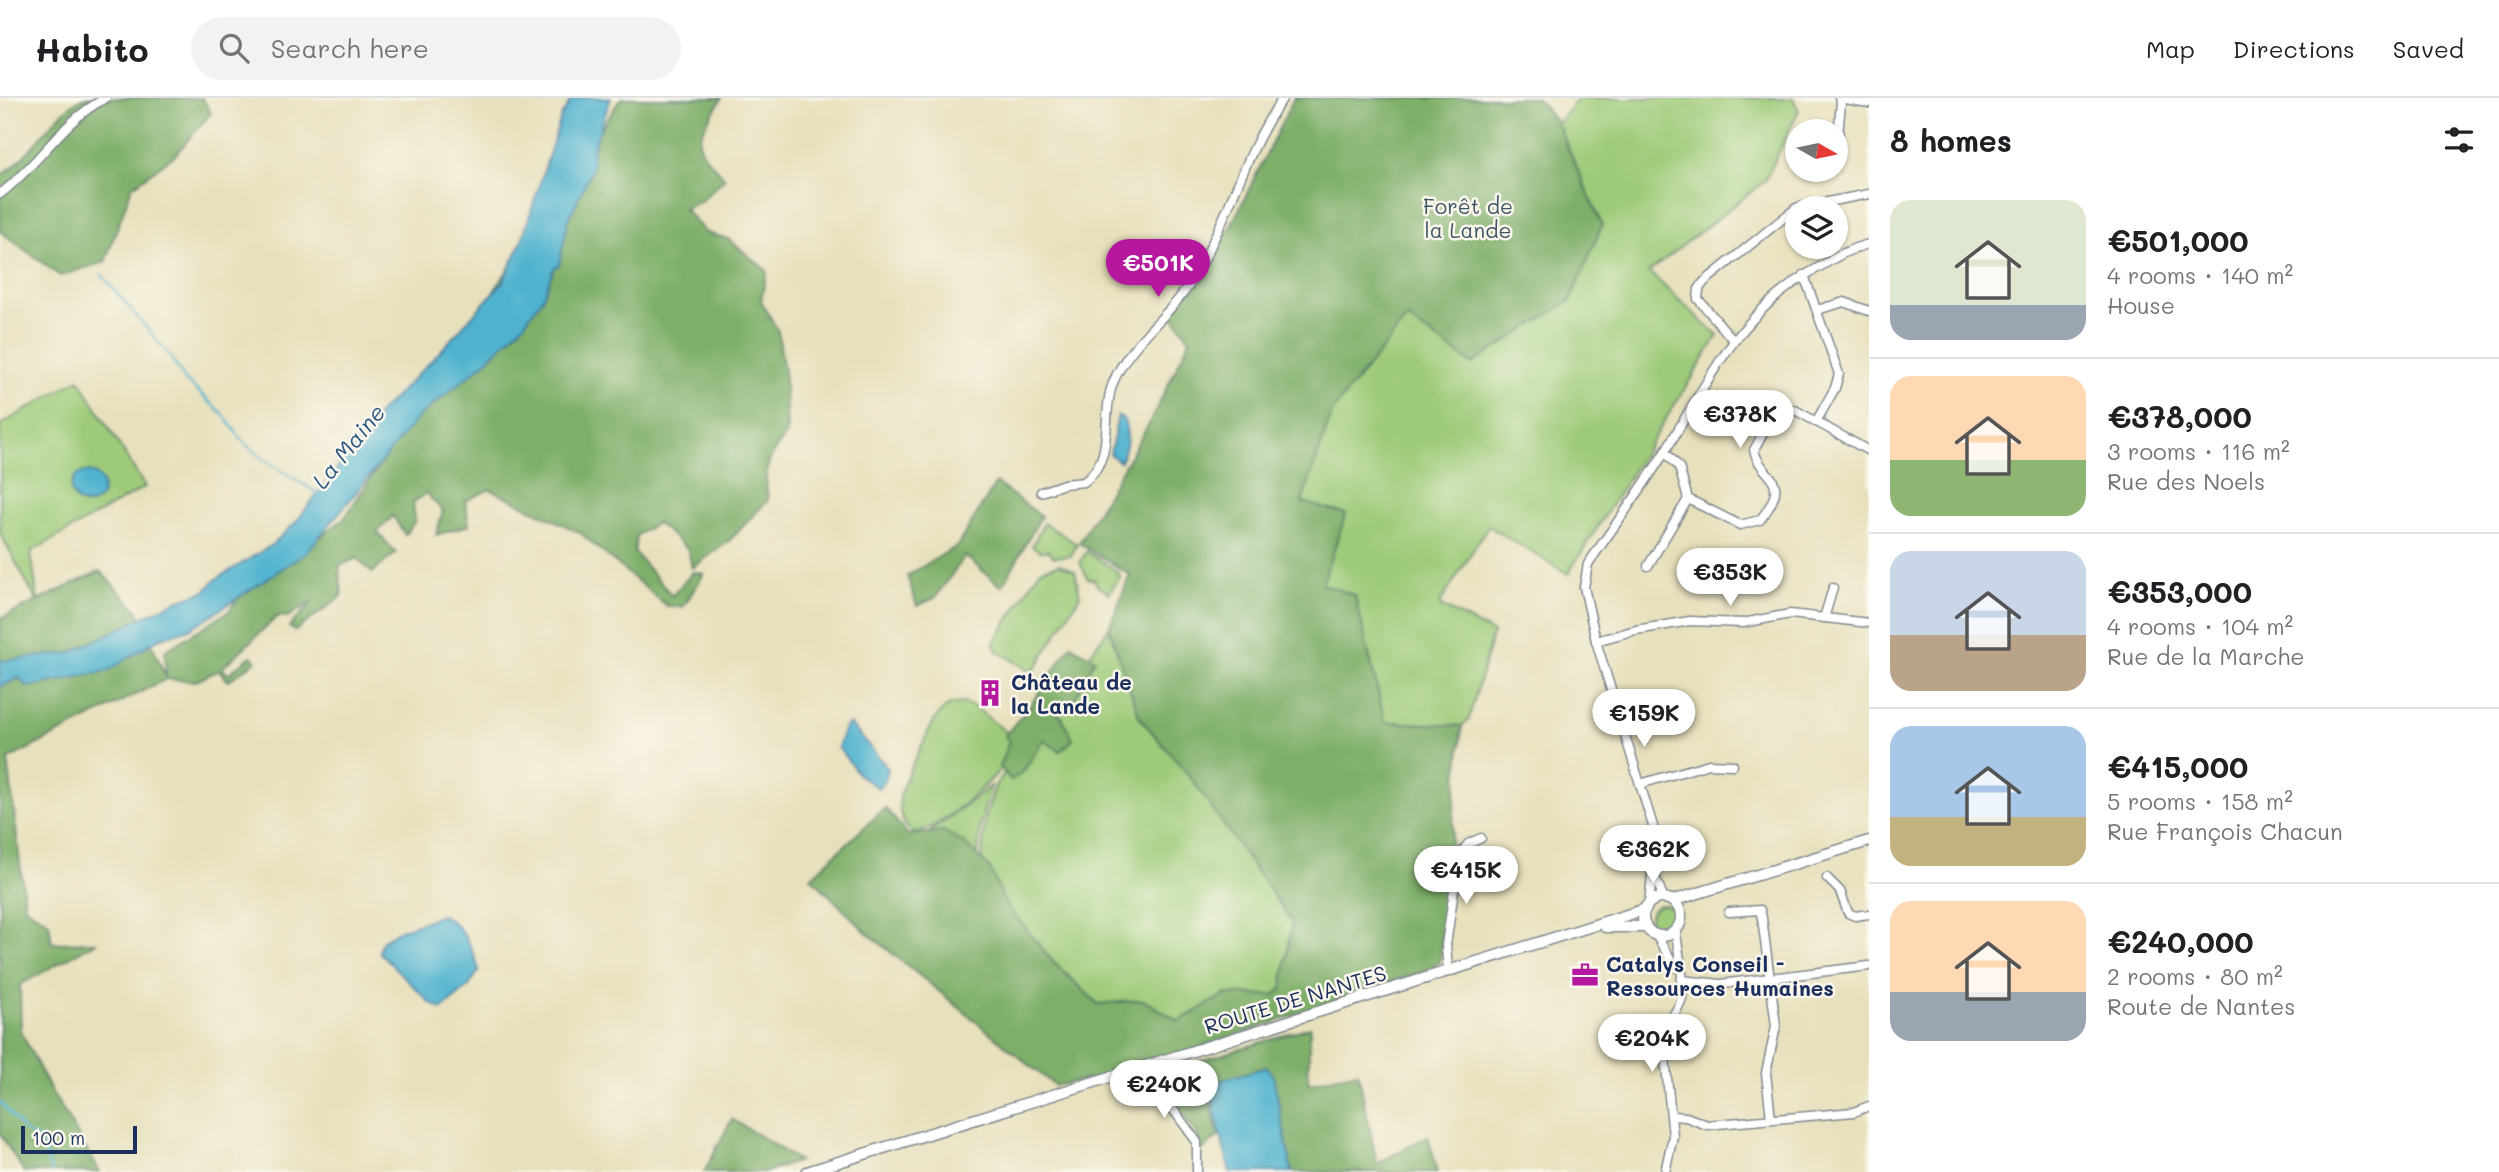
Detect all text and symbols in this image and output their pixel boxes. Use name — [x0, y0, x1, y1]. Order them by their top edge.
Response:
search box — [191, 17, 681, 80]
text: Habito — [35, 27, 149, 70]
icon: search — [215, 29, 253, 67]
text: Search here — [271, 31, 429, 65]
text: Map — [2146, 33, 2195, 64]
text: Directions — [2233, 33, 2355, 64]
text: Saved — [2393, 33, 2464, 64]
north arrow — [1785, 119, 1848, 182]
map controls — [1785, 119, 1848, 259]
text: 8 homes — [1890, 120, 2012, 160]
icon: filters — [2440, 121, 2478, 159]
park label: Forêt de la Lande — [1423, 192, 1513, 243]
button: layers — [1785, 196, 1848, 259]
text: €501,000 — [2107, 220, 2249, 260]
icon: home — [1946, 228, 2030, 312]
pin: €501K — [1109, 240, 1207, 299]
text: €501K — [1122, 247, 1194, 277]
text: 4 rooms · 140 m² — [2107, 260, 2293, 290]
text: House — [2107, 290, 2175, 320]
pin: €378K — [1691, 390, 1789, 450]
text: €378,000 — [2107, 396, 2252, 436]
water label: La Maine — [305, 398, 391, 494]
text: €378K — [1703, 398, 1777, 428]
icon: home — [1946, 404, 2030, 488]
text: 3 rooms · 116 m² — [2107, 436, 2290, 466]
text: Rue des Noels — [2107, 466, 2265, 496]
pin: €353K — [1681, 548, 1779, 608]
text: €353K — [1693, 556, 1767, 586]
text: €353,000 — [2107, 571, 2252, 611]
icon: home — [1946, 579, 2030, 663]
text: 4 rooms · 104 m² — [2107, 611, 2293, 641]
text: Rue de la Marche — [2107, 641, 2305, 671]
place label: Château de la Lande — [1011, 668, 1132, 719]
building icon: Château de la Lande — [975, 678, 1005, 708]
pin: €159K — [1595, 690, 1693, 749]
text: €159K — [1608, 697, 1680, 727]
text: €415,000 — [2107, 746, 2248, 786]
icon: home — [1946, 754, 2030, 838]
text: 5 rooms · 158 m² — [2107, 786, 2293, 816]
text: Rue François Chacun — [2107, 816, 2343, 846]
pin: €362K — [1604, 826, 1702, 885]
text: €362K — [1616, 833, 1690, 863]
pin: €415K — [1417, 846, 1515, 906]
text: €415K — [1430, 854, 1502, 884]
text: €240,000 — [2107, 921, 2254, 961]
icon: home — [1946, 929, 2030, 1013]
place label: Catalys Conseil - Ressources Humaines — [1606, 950, 1834, 1001]
street label: ROUTE DE NANTES — [1201, 958, 1389, 1040]
office icon: Catalys Conseil - Ressources Humaines — [1570, 960, 1600, 990]
text: 2 rooms · 80 m² — [2107, 961, 2283, 991]
text: Route de Nantes — [2107, 991, 2295, 1021]
pin: €204K — [1603, 1014, 1701, 1074]
text: €204K — [1614, 1022, 1690, 1052]
pin: €240K — [1115, 1060, 1213, 1120]
text: €240K — [1126, 1068, 1202, 1098]
scale bar — [21, 1123, 136, 1155]
text: 100 m — [32, 1125, 85, 1150]

